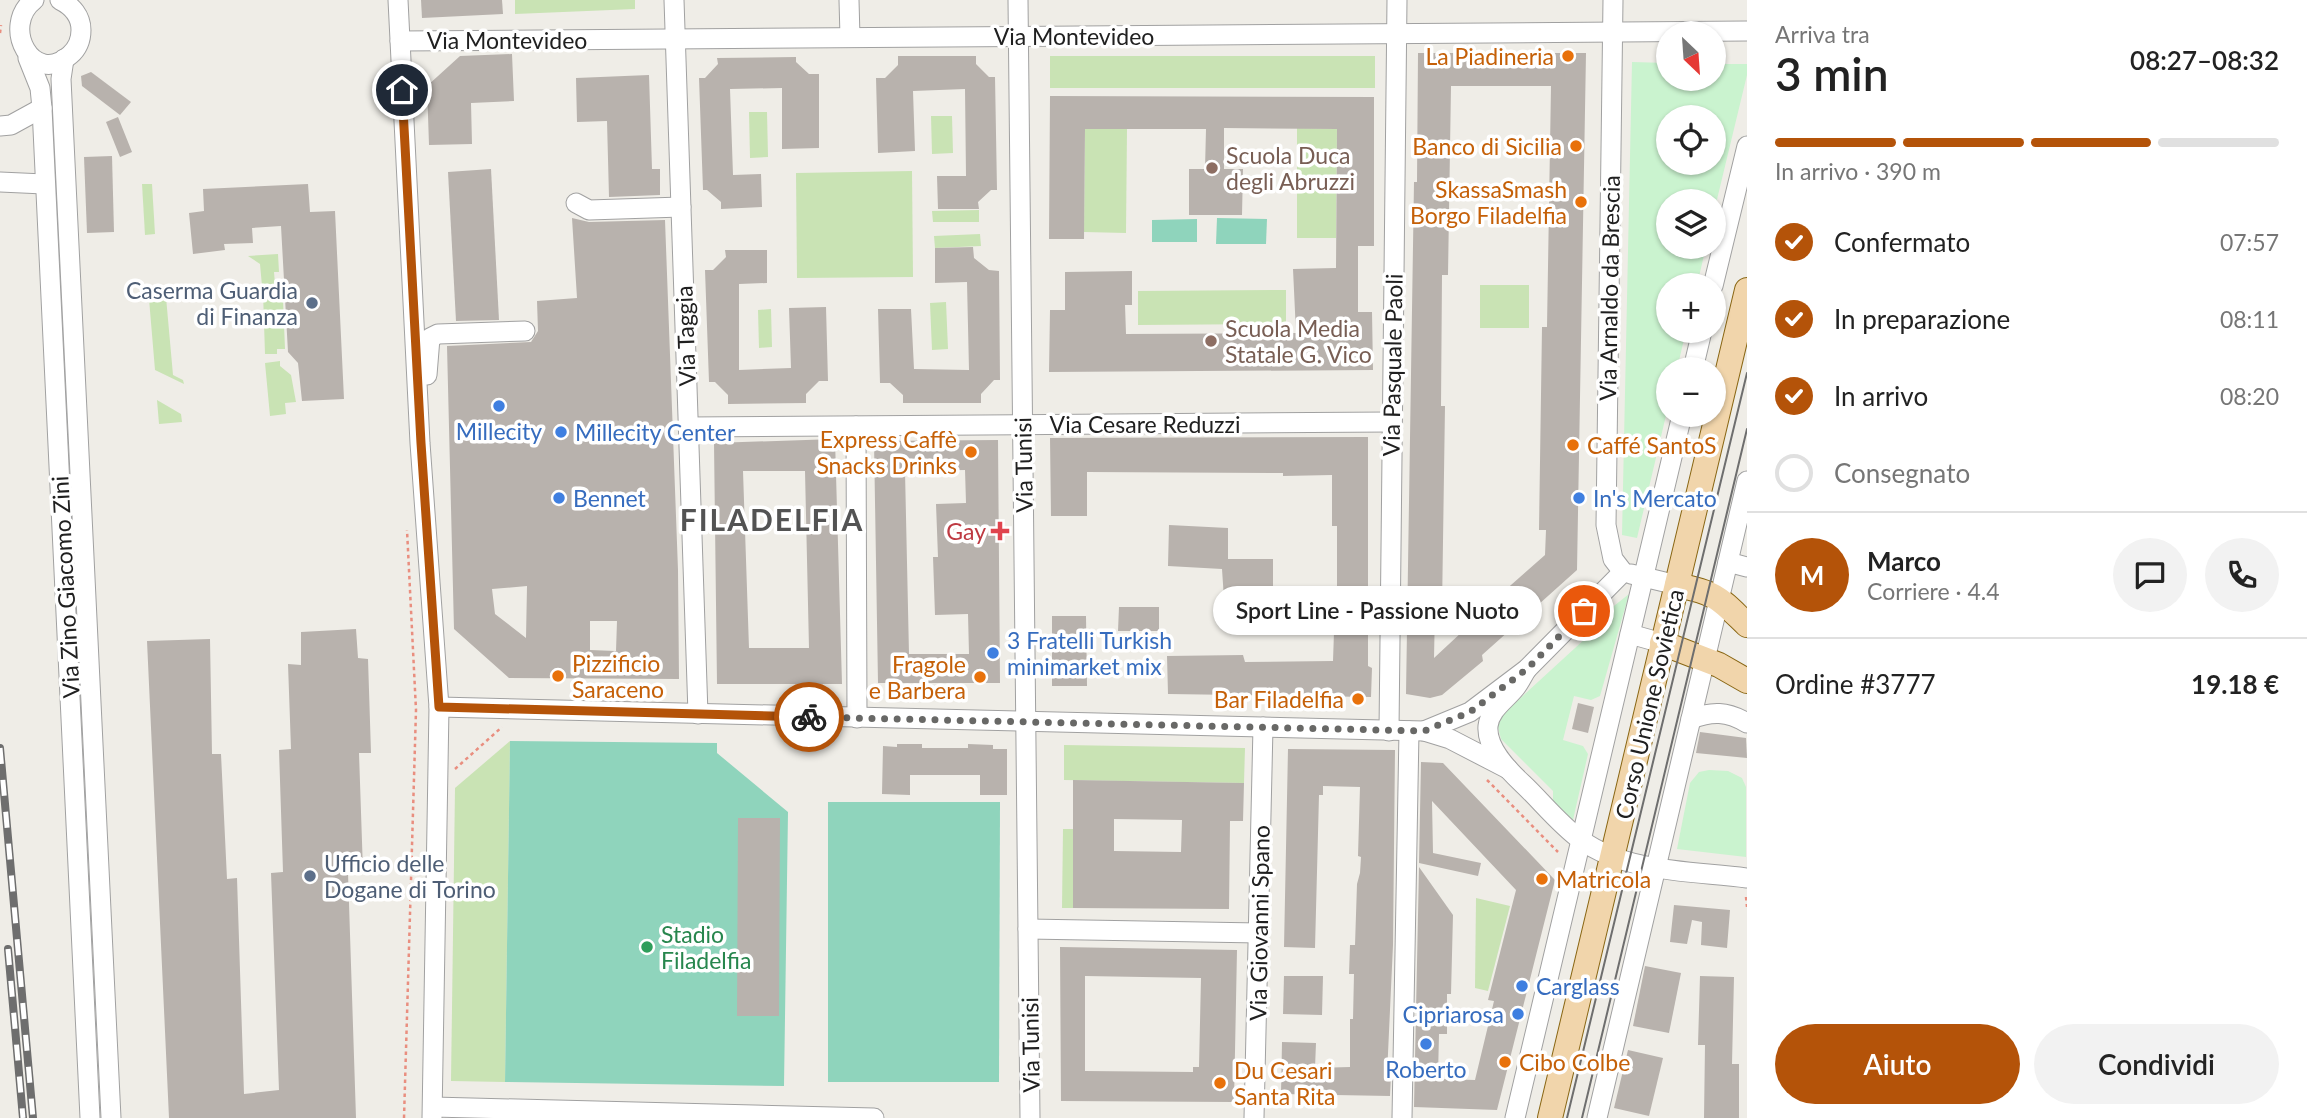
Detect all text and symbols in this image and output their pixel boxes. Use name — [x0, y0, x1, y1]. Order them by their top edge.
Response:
text: Arriva tra — [1775, 20, 1870, 48]
north arrow — [1656, 21, 1726, 91]
map controls — [1656, 21, 1726, 427]
street label: Via Montevideo — [994, 22, 1154, 50]
street label: Via Montevideo — [427, 26, 587, 54]
place label: La Piadineria — [1425, 42, 1554, 70]
text: 08:27–08:32 — [2130, 44, 2279, 76]
text: 3 min — [1775, 46, 1889, 101]
marker: La Piadineria — [1560, 48, 1576, 64]
pin — [372, 60, 432, 120]
icon: home — [383, 71, 421, 109]
button: locate — [1656, 105, 1726, 175]
place label: Banco di Sicilia — [1412, 132, 1562, 160]
marker: Banco di Sicilia — [1568, 138, 1584, 154]
place label: Scuola Duca degli Abruzzi — [1226, 141, 1355, 195]
text: In arrivo · 390 m — [1775, 157, 1941, 185]
marker: Scuola Duca degli Abruzzi — [1204, 160, 1220, 176]
place label: SkassaSmash Borgo Filadelfia — [1410, 175, 1567, 229]
street label: Via Arnaldo da Brescia — [1593, 175, 1625, 401]
button: layers — [1656, 189, 1726, 259]
marker: SkassaSmash Borgo Filadelfia — [1573, 194, 1589, 210]
icon: check — [1775, 223, 1813, 261]
text: Confermato — [1834, 226, 1970, 258]
text: 07:57 — [2220, 228, 2279, 256]
street label: Via Pasquale Paoli — [1376, 273, 1408, 457]
button: + — [1656, 273, 1726, 343]
place label: Caserma Guardia di Finanza — [126, 276, 298, 330]
street label: Via Taggia — [669, 285, 701, 387]
marker: Caserma Guardia di Finanza — [304, 295, 320, 311]
icon: check — [1775, 300, 1813, 338]
text: In preparazione — [1834, 303, 2010, 335]
text: 08:11 — [2220, 305, 2279, 333]
place label: Scuola Media Statale G. Vico — [1225, 314, 1372, 368]
marker: Scuola Media Statale G. Vico — [1203, 333, 1219, 349]
button: − — [1656, 357, 1726, 427]
icon: check — [1775, 377, 1813, 415]
text: In arrivo — [1834, 380, 1928, 412]
text: 08:20 — [2220, 382, 2279, 410]
marker: Millecity — [491, 398, 507, 414]
street label: Via Cesare Reduzzi — [1050, 410, 1240, 438]
place label: Millecity — [456, 417, 542, 445]
street label: Via Tunisi — [1008, 417, 1038, 513]
place label: Millecity Center — [575, 418, 736, 446]
marker: Millecity Center — [553, 424, 569, 440]
place label: Express Caffè Snacks Drinks — [816, 425, 957, 479]
place label: Caffé SantoS — [1587, 431, 1716, 459]
marker: Caffé SantoS — [1565, 437, 1581, 453]
marker: Express Caffè Snacks Drinks — [963, 444, 979, 460]
text: Consegnato — [1834, 457, 1970, 489]
street label: Via Zino Giacomo Zini — [45, 475, 85, 699]
place label: Bennet — [573, 484, 647, 512]
place label: In's Mercato — [1593, 484, 1717, 512]
marker: Bennet — [551, 490, 567, 506]
marker: In's Mercato — [1571, 490, 1587, 506]
district label: FILADELFIA — [680, 501, 864, 537]
place label: Gay — [946, 517, 986, 545]
marker: Gay — [992, 523, 1008, 539]
button: chat — [2113, 538, 2187, 612]
button: phone — [2205, 538, 2279, 612]
text: Marco — [1867, 545, 1941, 577]
text: M — [1800, 559, 1824, 591]
text: Corriere · 4.4 — [1867, 577, 2000, 605]
pin — [1554, 581, 1614, 641]
callout: Sport Line - Passione Nuoto — [1213, 586, 1542, 636]
street label: Corso Unione Sovietica — [1609, 586, 1689, 822]
icon: bag — [1565, 592, 1603, 630]
text: Sport Line - Passione Nuoto — [1236, 596, 1519, 624]
place label: 3 Fratelli Turkish minimarket mix — [1007, 626, 1172, 680]
marker: 3 Fratelli Turkish minimarket mix — [985, 645, 1001, 661]
place label: Pizzificio Saraceno — [572, 649, 664, 703]
place label: Fragole e Barbera — [869, 650, 966, 704]
marker: Pizzificio Saraceno — [550, 668, 566, 684]
text: Ordine #3777 — [1775, 668, 1936, 700]
text: 19.18 € — [2191, 668, 2279, 700]
marker: Fragole e Barbera — [972, 669, 988, 685]
courier — [774, 682, 844, 752]
place label: Bar Filadelfia — [1214, 685, 1344, 713]
marker: Bar Filadelfia — [1350, 691, 1366, 707]
icon: bike — [790, 698, 828, 736]
street label: Via Giovanni Spano — [1243, 825, 1275, 1021]
place label: Ufficio delle Dogane di Torino — [324, 849, 496, 903]
place label: Matricola — [1556, 865, 1651, 893]
marker: Ufficio delle Dogane di Torino — [302, 868, 318, 884]
marker: Matricola — [1534, 871, 1550, 887]
place label: Stadio Filadelfia — [661, 920, 751, 974]
marker: Stadio Filadelfia — [639, 939, 655, 955]
place label: Carglass — [1536, 972, 1620, 1000]
marker: Carglass — [1514, 978, 1530, 994]
street label: Via Tunisi — [1015, 997, 1045, 1093]
place label: Cipriarosa — [1403, 1000, 1504, 1028]
marker: Cipriarosa — [1510, 1006, 1526, 1022]
button: Aiuto — [1775, 1024, 2020, 1104]
button: Condividi — [2034, 1024, 2279, 1104]
marker: Roberto — [1418, 1036, 1434, 1052]
place label: Cibo Colbe — [1519, 1048, 1630, 1076]
marker: Cibo Colbe — [1497, 1054, 1513, 1070]
place label: Roberto — [1385, 1055, 1467, 1083]
place label: Du Cesari Santa Rita — [1234, 1056, 1335, 1110]
marker: Du Cesari Santa Rita — [1212, 1075, 1228, 1091]

